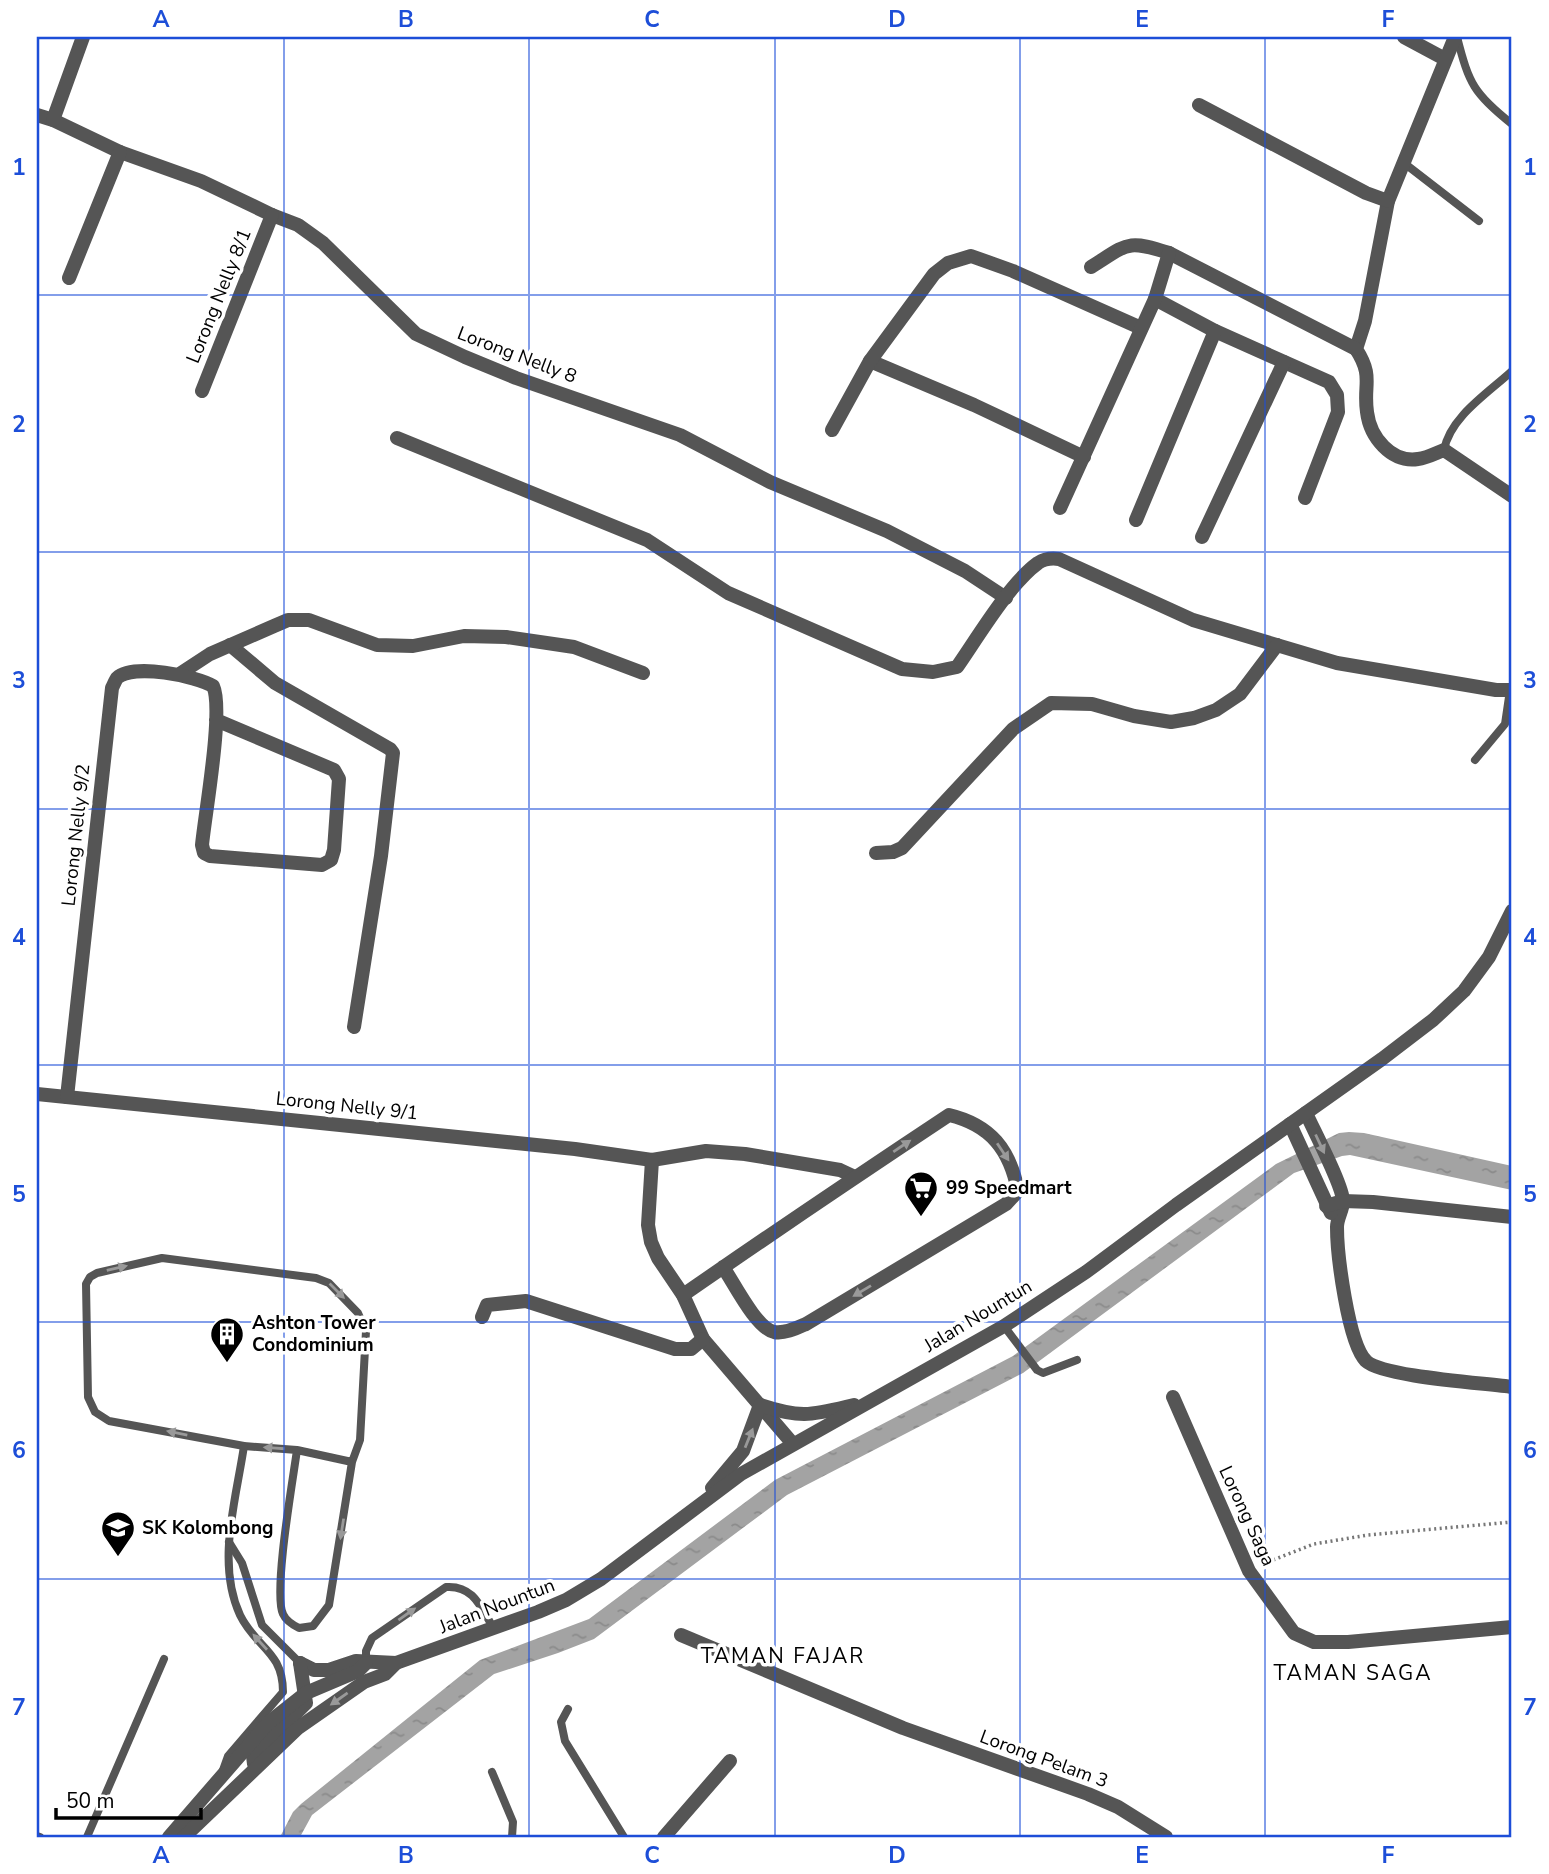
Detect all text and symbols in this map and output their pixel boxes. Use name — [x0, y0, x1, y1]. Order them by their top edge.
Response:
text: A — [152, 4, 170, 35]
text: B — [398, 4, 414, 35]
text: C — [644, 4, 660, 35]
text: D — [888, 4, 906, 35]
text: E — [1135, 4, 1149, 35]
text: F — [1382, 4, 1395, 35]
text: 1 — [12, 152, 26, 183]
text: 1 — [1523, 152, 1537, 183]
street label: Lorong Nelly 8/1 — [180, 225, 258, 367]
street label: Lorong Nelly 8 — [453, 320, 581, 390]
text: 2 — [12, 409, 26, 440]
text: 2 — [1523, 409, 1537, 440]
text: 3 — [12, 665, 26, 696]
text: 3 — [1523, 665, 1537, 696]
street label: Lorong Nelly 9/2 — [56, 763, 96, 907]
text: 4 — [12, 922, 26, 953]
text: 4 — [1523, 922, 1537, 953]
street label: Lorong Nelly 9/1 — [275, 1086, 419, 1126]
one-way arrow — [1314, 1134, 1326, 1154]
one-way arrow — [893, 1140, 912, 1153]
one-way arrow — [996, 1143, 1010, 1161]
supermarket icon: 99 Speedmart — [902, 1169, 940, 1218]
place label: 99 Speedmart — [946, 1175, 1072, 1201]
text: 5 — [12, 1179, 26, 1210]
text: 5 — [1523, 1179, 1537, 1210]
one-way arrow — [106, 1262, 128, 1273]
street label: Jalan Nountun — [918, 1273, 1037, 1359]
one-way arrow — [329, 1283, 346, 1300]
one-way arrow — [853, 1284, 872, 1297]
place label: Ashton Tower Condominium — [252, 1310, 376, 1358]
building icon: Ashton Tower Condominium — [208, 1315, 246, 1364]
one-way arrow — [743, 1427, 754, 1448]
one-way arrow — [166, 1428, 188, 1439]
text: 6 — [12, 1435, 26, 1466]
text: 6 — [1523, 1435, 1537, 1466]
one-way arrow — [263, 1443, 285, 1454]
street label: Lorong Saga — [1212, 1462, 1282, 1570]
school or university icon: SK Kolombong — [99, 1509, 137, 1558]
place label: SK Kolombong — [142, 1515, 274, 1541]
one-way arrow — [336, 1518, 347, 1540]
street label: Jalan Nountun — [435, 1572, 559, 1640]
one-way arrow — [398, 1607, 416, 1621]
one-way arrow — [252, 1634, 268, 1651]
district label: TAMAN FAJAR — [701, 1642, 865, 1670]
district label: TAMAN SAGA — [1273, 1659, 1433, 1687]
text: 7 — [12, 1692, 26, 1723]
one-way arrow — [330, 1692, 348, 1706]
text: 7 — [1523, 1692, 1537, 1723]
street label: Lorong Pelam 3 — [976, 1724, 1112, 1794]
scale bar — [56, 1776, 201, 1820]
text: 50 m — [66, 1787, 115, 1815]
text: A — [152, 1840, 170, 1871]
text: B — [398, 1840, 414, 1871]
text: C — [644, 1840, 660, 1871]
text: D — [888, 1840, 906, 1871]
text: E — [1135, 1840, 1149, 1871]
text: F — [1382, 1840, 1395, 1871]

